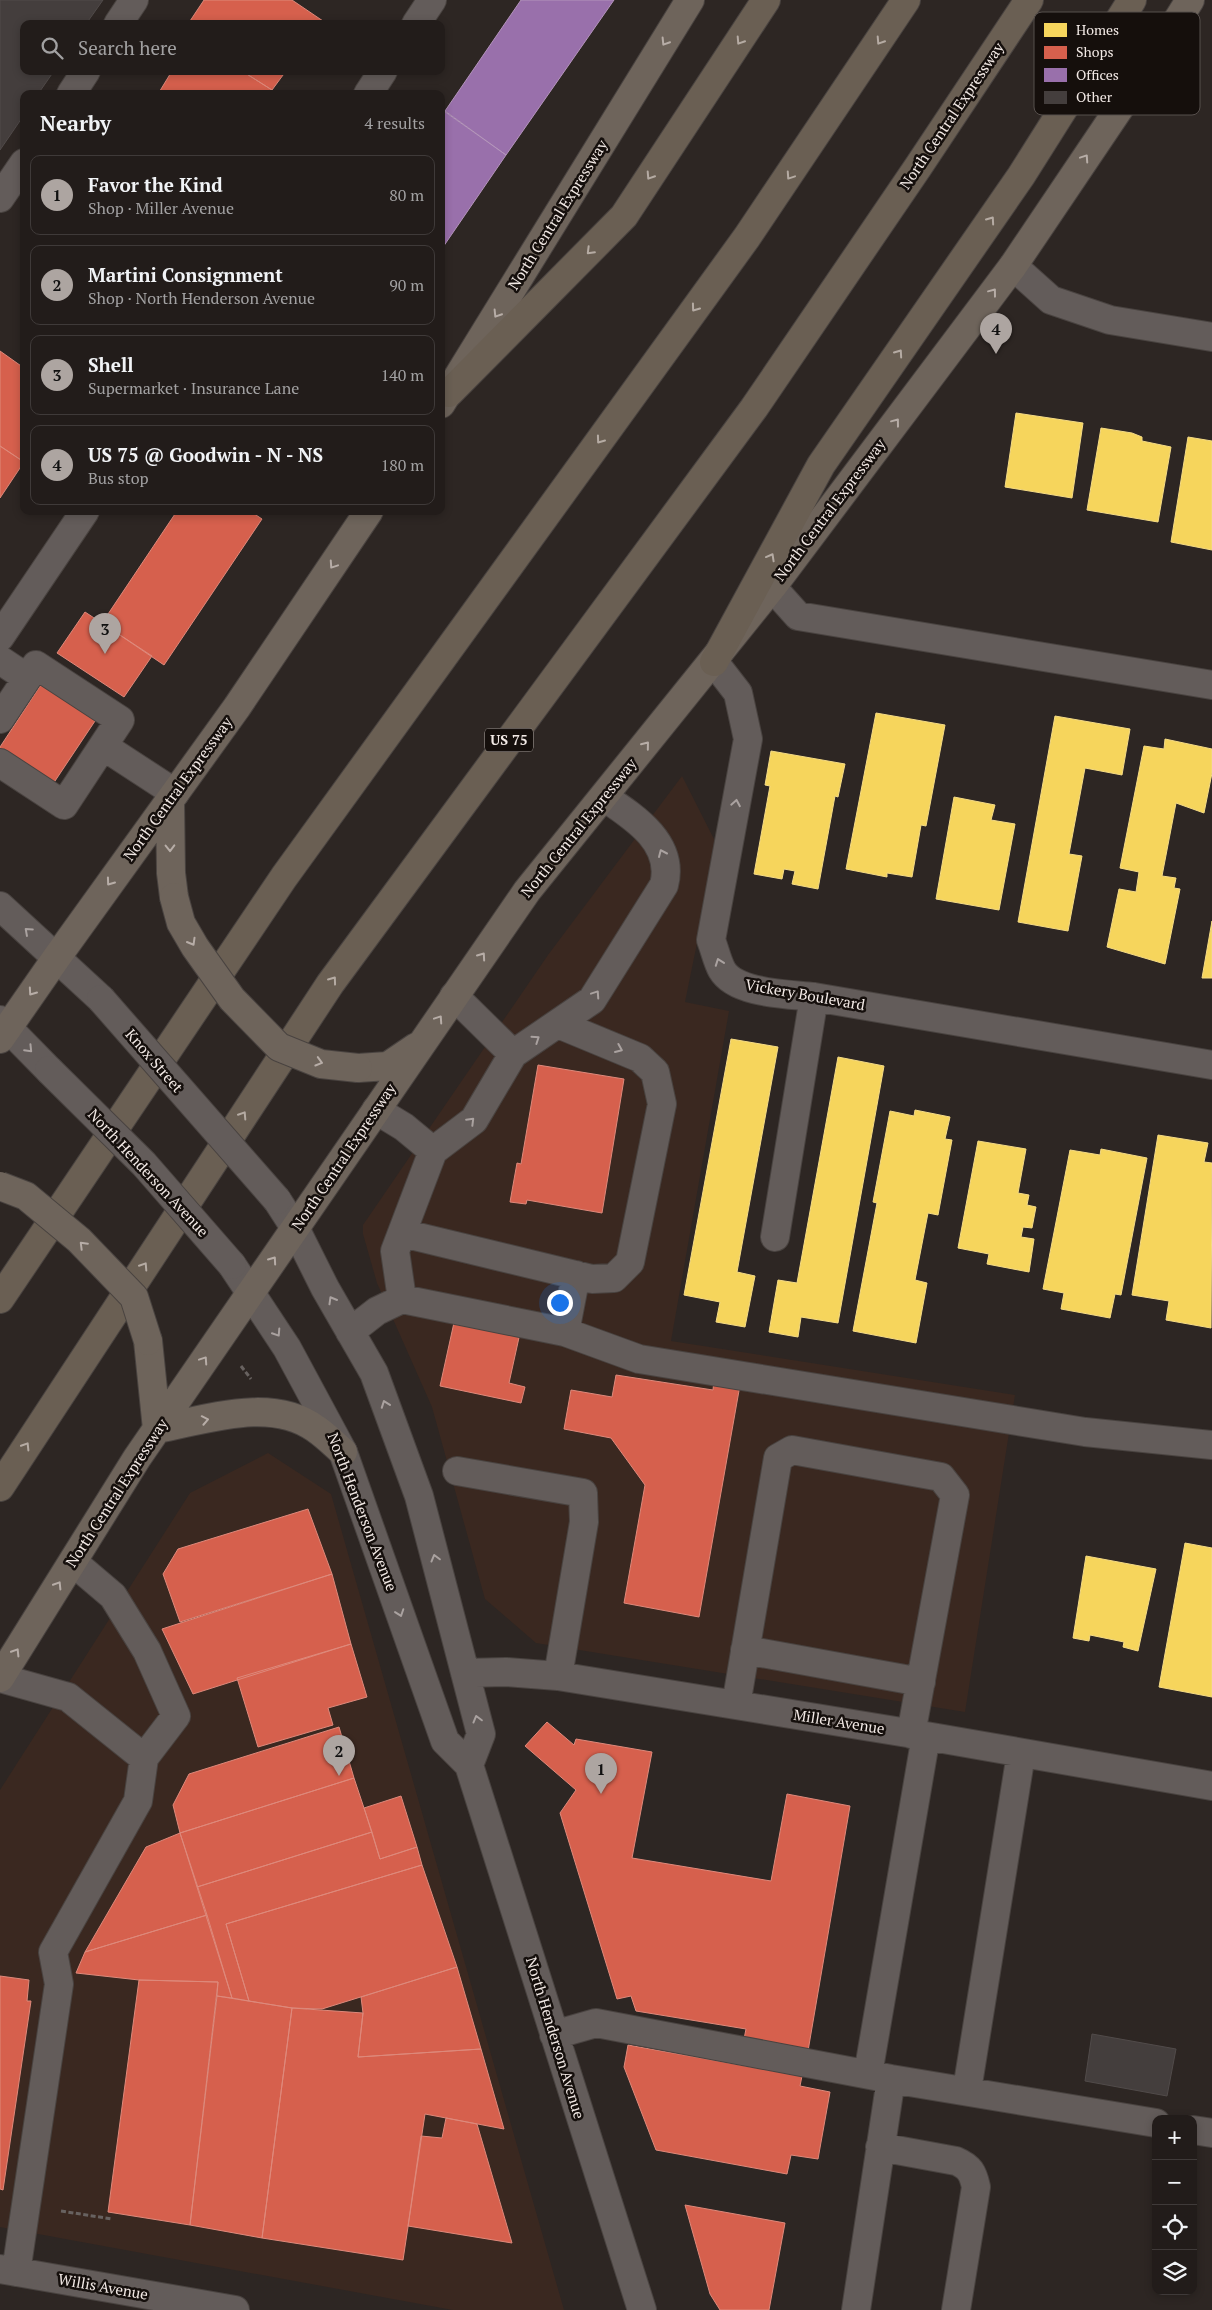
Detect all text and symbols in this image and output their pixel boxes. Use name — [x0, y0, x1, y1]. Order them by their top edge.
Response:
legend — [1034, 12, 1200, 115]
search box — [20, 20, 445, 75]
text: Homes — [1076, 20, 1119, 39]
icon: search — [38, 34, 66, 62]
text: Search here — [78, 35, 177, 60]
one-way arrow — [736, 35, 746, 44]
one-way arrow — [661, 36, 671, 45]
one-way arrow — [876, 36, 886, 45]
street label: North Central Expressway — [894, 38, 1008, 193]
text: Shops — [1076, 42, 1113, 61]
text: Offices — [1076, 65, 1119, 84]
text: Other — [1076, 87, 1113, 106]
text: Nearby — [40, 109, 111, 137]
text: 4 results — [365, 112, 425, 134]
street label: North Central Expressway — [503, 135, 612, 293]
one-way arrow — [1079, 155, 1088, 164]
one-way arrow — [647, 171, 656, 180]
one-way arrow — [786, 171, 796, 180]
text: Favor the Kind — [88, 172, 223, 197]
text: 1 — [52, 184, 62, 206]
text: 80 m — [389, 184, 424, 206]
text: Shop · Miller Avenue — [88, 197, 234, 219]
one-way arrow — [985, 216, 994, 226]
one-way arrow — [586, 245, 595, 254]
text: Martini Consignment — [88, 262, 283, 287]
text: 2 — [52, 274, 62, 296]
text: 90 m — [389, 274, 424, 296]
text: Shop · North Henderson Avenue — [88, 287, 315, 309]
one-way arrow — [987, 288, 996, 298]
one-way arrow — [692, 303, 702, 312]
one-way arrow — [494, 309, 504, 318]
pin: 4 — [980, 313, 1012, 354]
one-way arrow — [893, 350, 902, 359]
text: Shell — [88, 352, 134, 377]
text: 3 — [52, 364, 62, 386]
text: 140 m — [381, 364, 424, 386]
text: Supermarket · Insurance Lane — [88, 377, 299, 399]
one-way arrow — [890, 418, 899, 428]
one-way arrow — [597, 434, 606, 444]
street label: North Central Expressway — [769, 434, 890, 585]
text: US 75 @ Goodwin - N - NS — [88, 442, 323, 467]
text: 4 — [52, 454, 62, 476]
text: 180 m — [381, 454, 424, 476]
text: Bus stop — [88, 467, 149, 489]
one-way arrow — [765, 554, 775, 563]
one-way arrow — [330, 559, 339, 569]
pin: 3 — [89, 613, 121, 654]
street label: North Central Expressway — [118, 712, 236, 864]
road number: US 75 — [485, 728, 533, 752]
one-way arrow — [640, 742, 648, 751]
street label: North Central Expressway — [516, 753, 641, 901]
one-way arrow — [731, 799, 741, 807]
one-way arrow — [165, 845, 175, 853]
one-way arrow — [657, 849, 668, 858]
one-way arrow — [108, 876, 116, 885]
one-way arrow — [25, 928, 34, 937]
one-way arrow — [186, 936, 196, 945]
one-way arrow — [476, 952, 485, 962]
one-way arrow — [715, 958, 725, 967]
street label: Vickery Boulevard — [744, 974, 867, 1014]
one-way arrow — [327, 976, 336, 986]
one-way arrow — [29, 986, 38, 996]
one-way arrow — [589, 990, 599, 999]
one-way arrow — [432, 1016, 442, 1025]
street label: Knox Street — [122, 1024, 188, 1097]
one-way arrow — [530, 1036, 539, 1045]
one-way arrow — [23, 1043, 32, 1052]
one-way arrow — [614, 1043, 623, 1054]
one-way arrow — [314, 1057, 322, 1067]
street label: North Central Expressway — [286, 1079, 400, 1234]
street label: North Henderson Avenue — [84, 1104, 213, 1241]
one-way arrow — [237, 1112, 246, 1121]
one-way arrow — [465, 1118, 474, 1127]
one-way arrow — [80, 1242, 89, 1251]
one-way arrow — [267, 1256, 276, 1266]
one-way arrow — [138, 1262, 147, 1271]
your location — [547, 1290, 573, 1316]
one-way arrow — [328, 1297, 338, 1306]
one-way arrow — [271, 1328, 280, 1337]
one-way arrow — [198, 1356, 207, 1365]
one-way arrow — [381, 1400, 391, 1409]
street label: North Central Expressway — [61, 1414, 172, 1571]
one-way arrow — [201, 1415, 209, 1425]
street label: North Henderson Avenue — [323, 1430, 402, 1594]
one-way arrow — [20, 1442, 29, 1451]
one-way arrow — [430, 1554, 441, 1563]
one-way arrow — [52, 1581, 61, 1591]
one-way arrow — [394, 1608, 404, 1617]
one-way arrow — [10, 1649, 19, 1658]
street label: Miller Avenue — [792, 1704, 886, 1738]
one-way arrow — [472, 1715, 483, 1724]
pin: 2 — [323, 1735, 355, 1776]
pin: 1 — [585, 1753, 617, 1794]
street label: North Henderson Avenue — [522, 1954, 590, 2121]
map controls — [1152, 2115, 1197, 2295]
button: + — [1152, 2115, 1197, 2160]
button: − — [1152, 2160, 1197, 2205]
button: locate — [1152, 2205, 1197, 2250]
button: layers — [1152, 2250, 1197, 2295]
street label: Willis Avenue — [57, 2268, 150, 2304]

